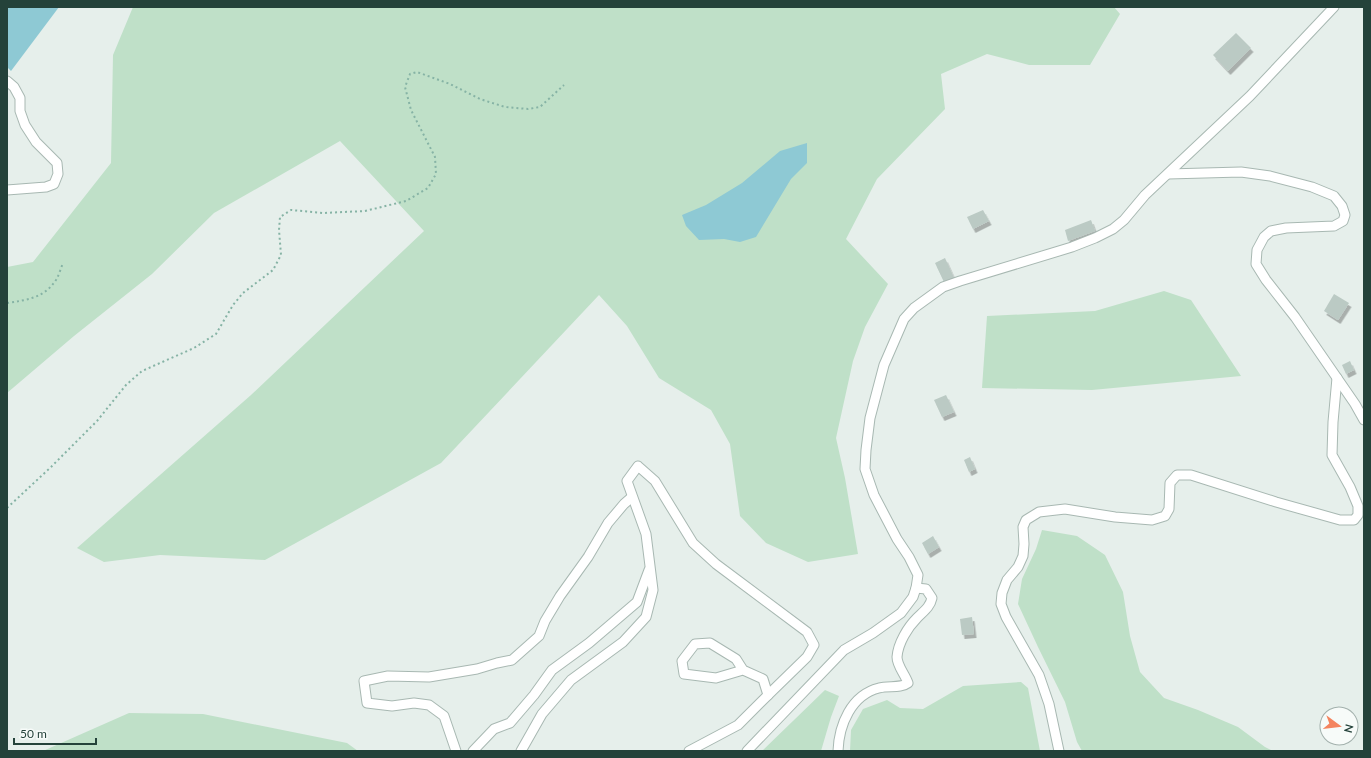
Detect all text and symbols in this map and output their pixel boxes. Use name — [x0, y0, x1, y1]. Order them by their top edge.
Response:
north arrow — [1319, 706, 1359, 746]
scale bar — [14, 720, 96, 746]
text: N — [1342, 723, 1357, 734]
text: 50 m — [20, 726, 47, 741]

